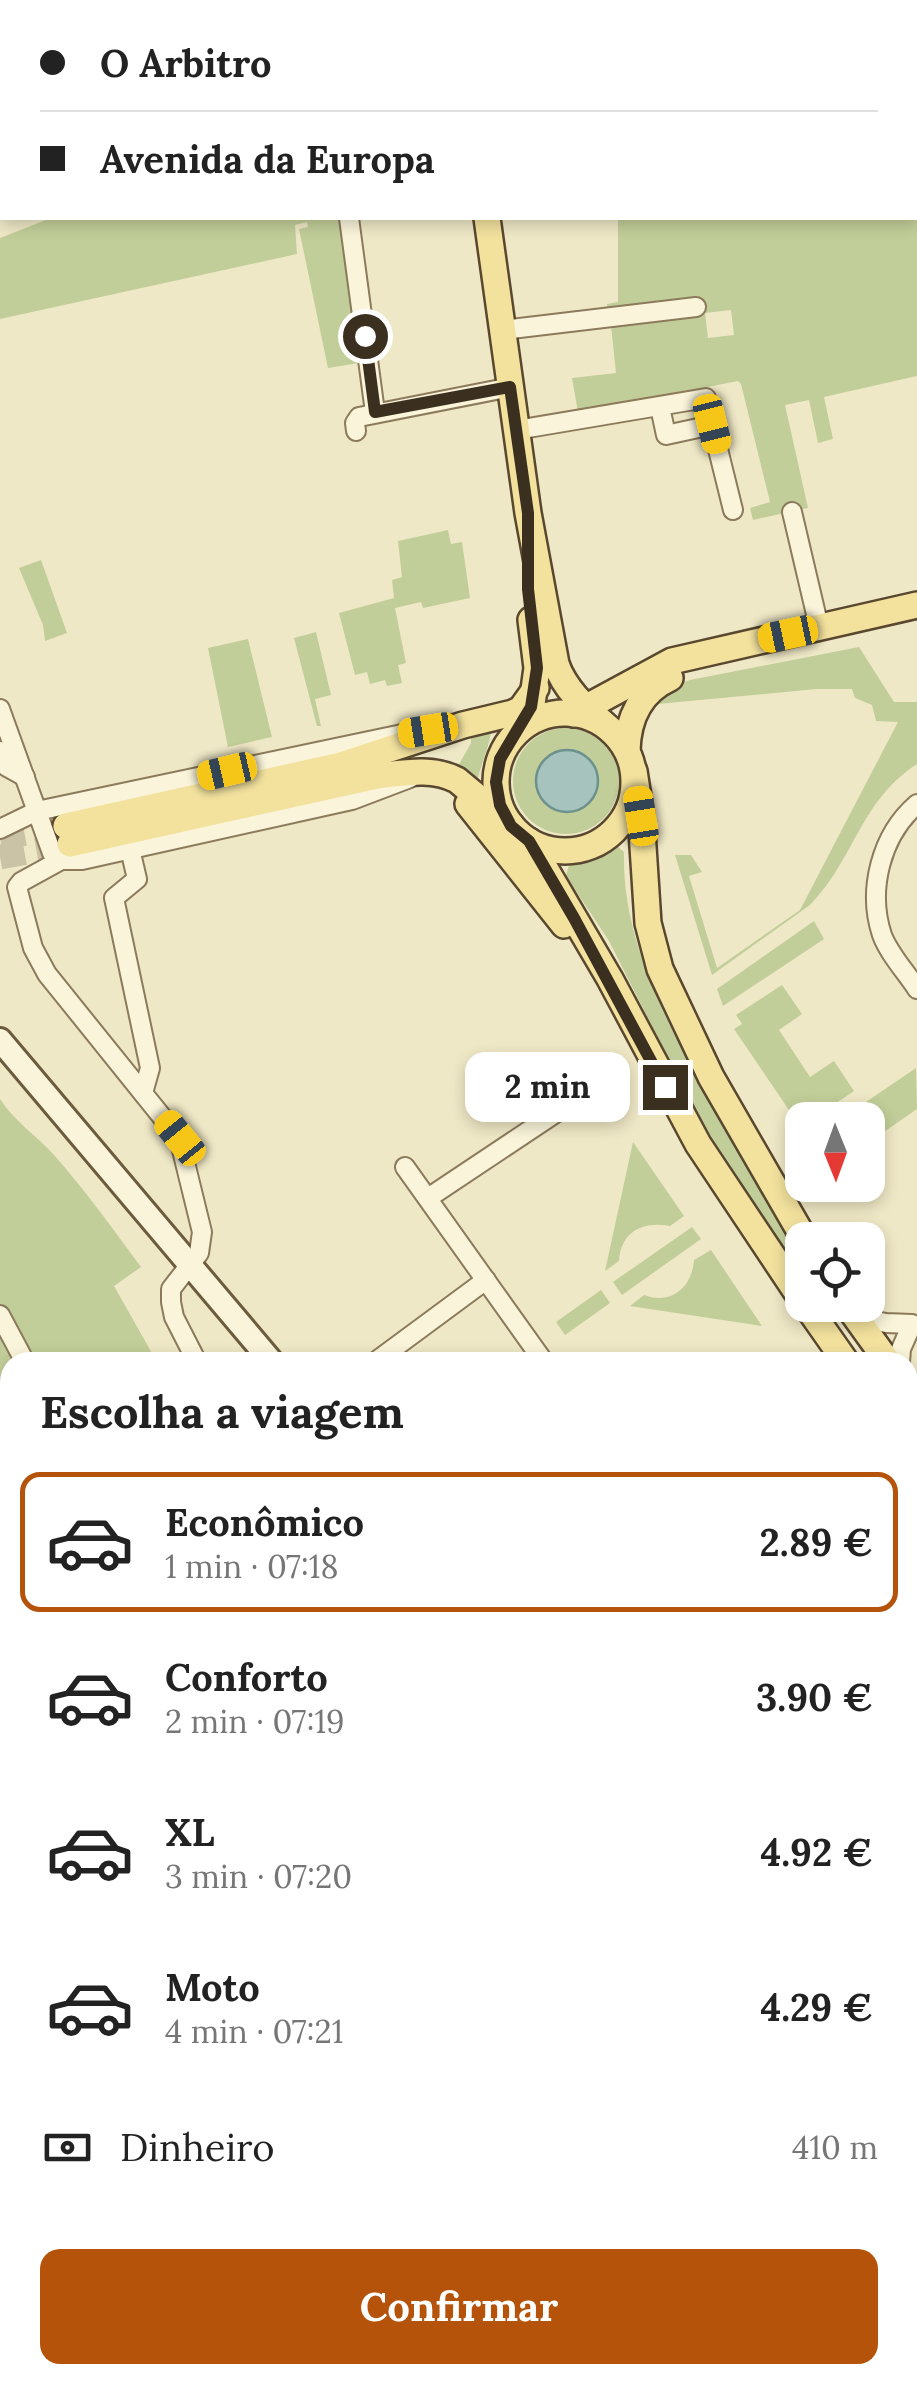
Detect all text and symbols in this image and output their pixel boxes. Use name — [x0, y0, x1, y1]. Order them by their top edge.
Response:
text: O Arbitro — [100, 39, 272, 87]
text: Avenida da Europa — [100, 135, 435, 183]
route start — [343, 314, 388, 359]
car — [690, 391, 734, 457]
car — [756, 613, 820, 655]
car — [396, 710, 460, 750]
car — [194, 750, 260, 792]
car — [621, 784, 661, 848]
callout: 2 min — [465, 1052, 630, 1122]
route end — [643, 1065, 688, 1110]
text: 2 min — [505, 1066, 590, 1107]
north arrow — [785, 1102, 885, 1202]
map controls — [785, 1102, 885, 1322]
car — [149, 1105, 211, 1171]
button: locate — [785, 1222, 885, 1322]
text: Escolha a viagem — [40, 1383, 404, 1440]
icon: car — [45, 1497, 135, 1587]
text: Econômico — [165, 1498, 364, 1546]
text: 2.89 € — [760, 1518, 873, 1566]
text: 1 min · 07:18 — [165, 1546, 338, 1587]
icon: car — [45, 1652, 135, 1742]
text: Conforto — [165, 1653, 328, 1701]
text: 3.90 € — [756, 1673, 873, 1721]
text: 2 min · 07:19 — [165, 1701, 345, 1742]
icon: car — [45, 1807, 135, 1897]
text: XL — [165, 1808, 215, 1856]
text: 4.92 € — [760, 1828, 873, 1876]
text: 3 min · 07:20 — [165, 1856, 352, 1897]
icon: car — [45, 1962, 135, 2052]
text: Moto — [165, 1963, 260, 2011]
text: 4.29 € — [760, 1983, 873, 2031]
text: 4 min · 07:21 — [165, 2011, 343, 2052]
icon: cash — [40, 2120, 95, 2175]
text: Dinheiro — [120, 2123, 275, 2171]
text: 410 m — [792, 2127, 878, 2168]
button: Confirmar — [40, 2249, 878, 2364]

